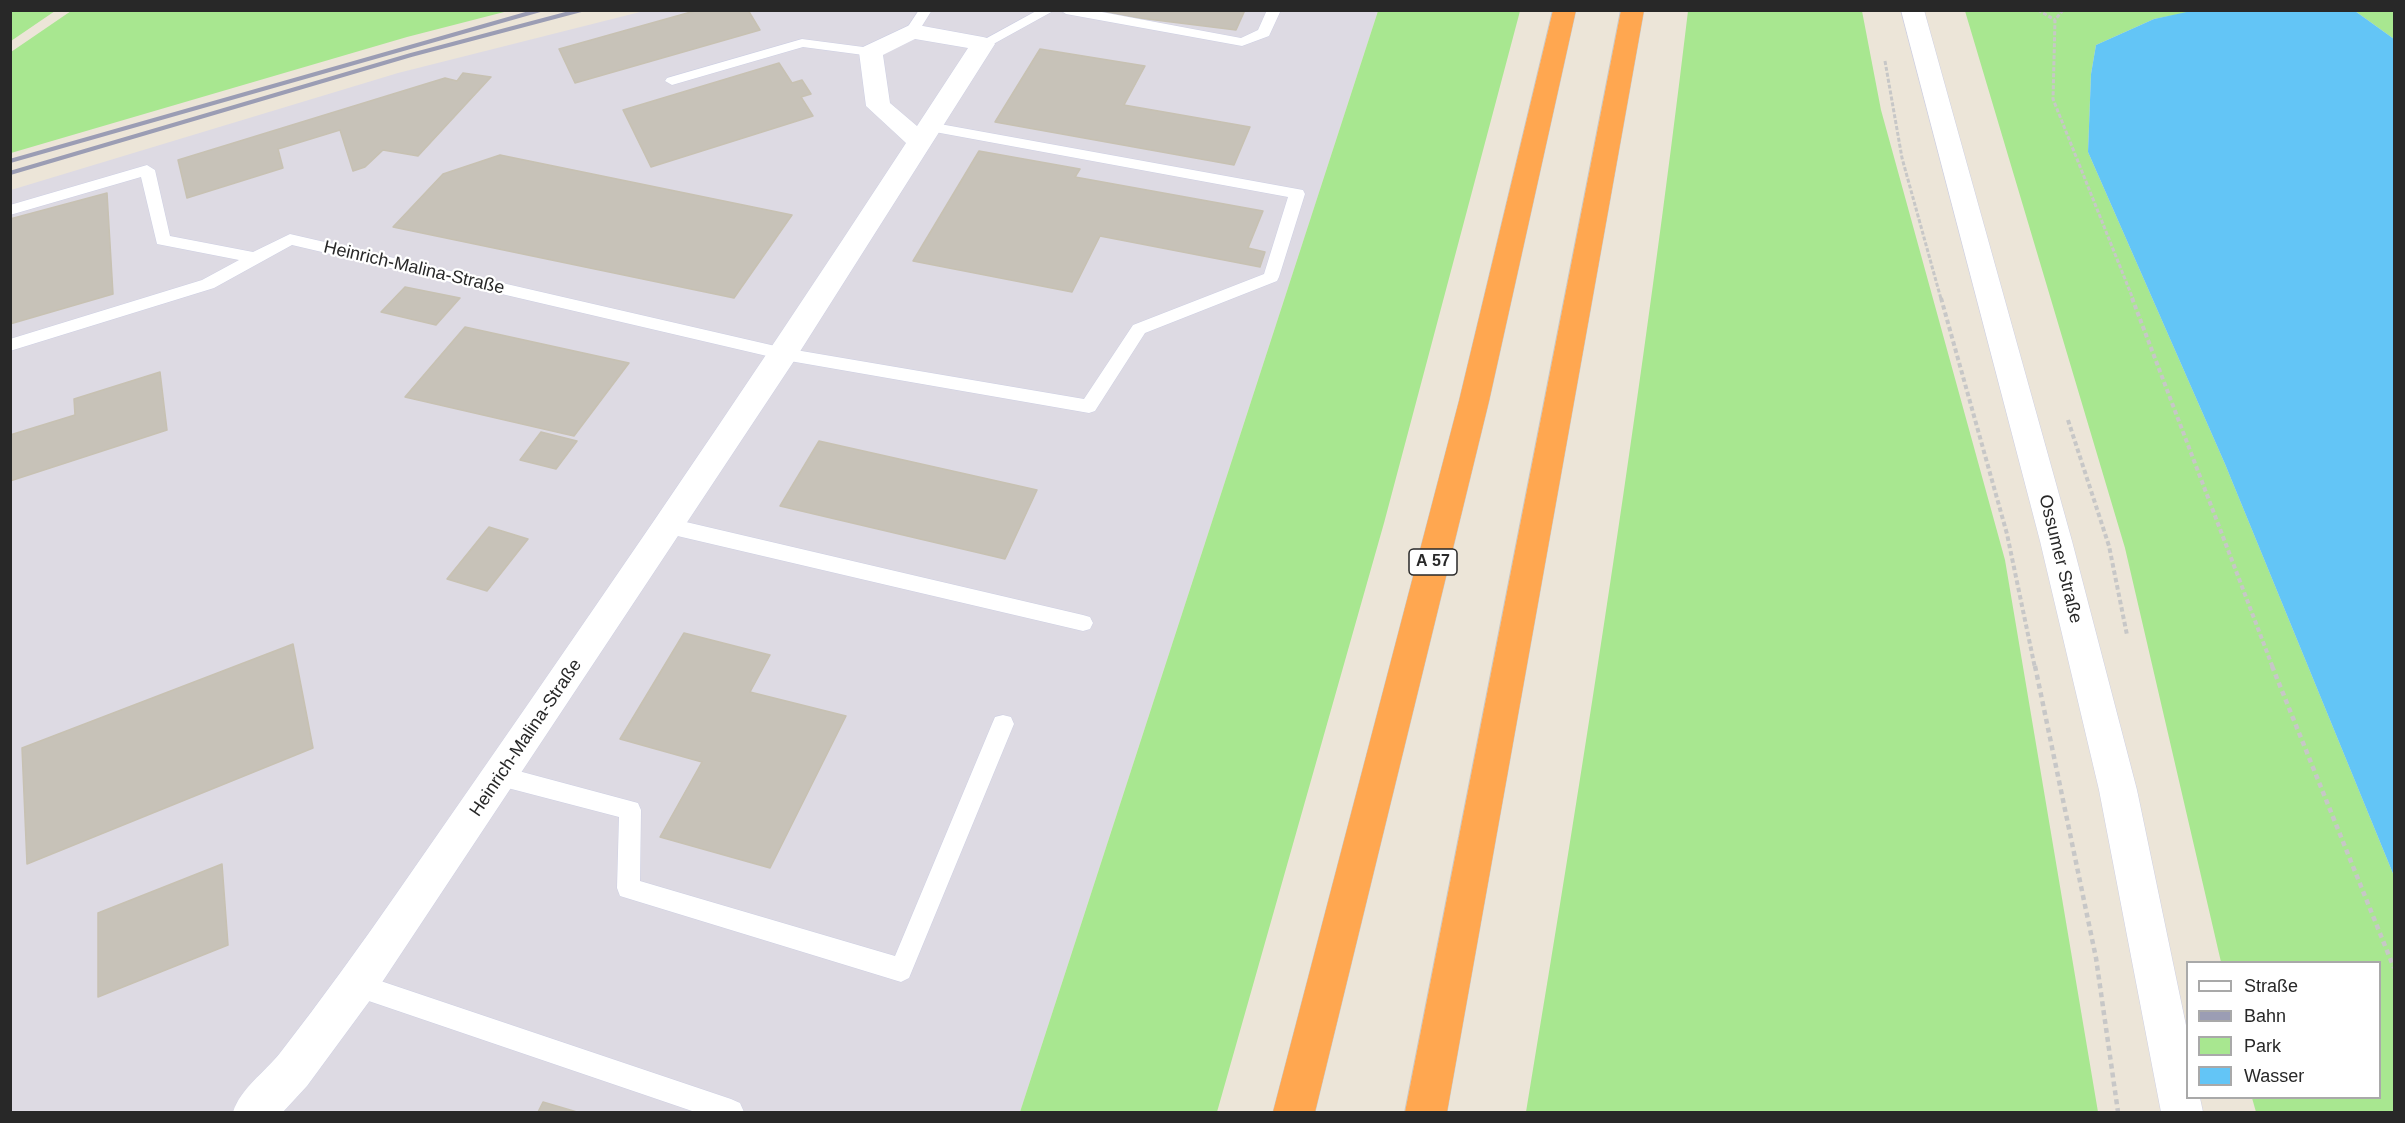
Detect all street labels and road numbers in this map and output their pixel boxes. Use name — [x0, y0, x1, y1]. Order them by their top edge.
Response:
street label: Heinrich-Malina-Straße — [321, 237, 507, 299]
street label: Ossumer Straße — [2034, 492, 2086, 626]
road number: A 57 — [1409, 549, 1457, 575]
street label: Heinrich-Malina-Straße — [465, 655, 587, 821]

